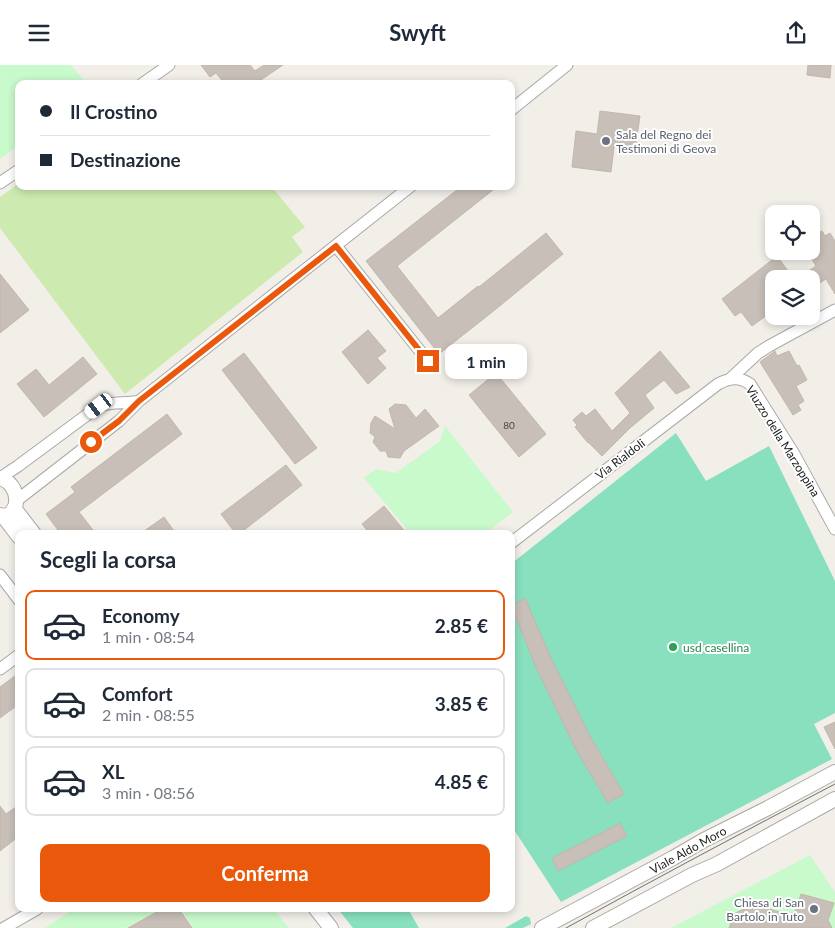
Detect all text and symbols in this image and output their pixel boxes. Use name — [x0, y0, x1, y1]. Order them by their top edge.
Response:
icon: menu — [25, 19, 53, 47]
text: Swyft — [389, 19, 446, 46]
icon: share — [782, 19, 810, 47]
text: Il Crostino — [70, 100, 157, 123]
place label: Sala del Regno dei Testimoni di Geova — [616, 127, 716, 156]
marker: Sala del Regno dei Testimoni di Geova — [600, 135, 612, 147]
text: Destinazione — [70, 148, 181, 171]
map controls — [765, 205, 820, 325]
button: locate — [765, 205, 820, 260]
button: layers — [765, 270, 820, 325]
callout: 1 min — [446, 343, 528, 379]
route end — [417, 350, 439, 372]
text: 1 min — [466, 352, 506, 371]
street label: Viuzzo della Marzoppina — [743, 383, 823, 499]
car — [82, 391, 115, 421]
house number: 80 — [503, 419, 515, 431]
route start — [80, 431, 102, 453]
street label: Via Rialdoli — [592, 435, 648, 483]
text: Scegli la corsa — [40, 546, 176, 573]
icon: car — [42, 603, 87, 648]
text: Economy — [102, 604, 180, 627]
text: 2.85 € — [435, 614, 488, 637]
text: 1 min · 08:54 — [102, 627, 195, 646]
place label: usd casellina — [683, 640, 749, 655]
marker: usd casellina — [667, 641, 679, 653]
icon: car — [42, 681, 87, 726]
text: Comfort — [102, 682, 173, 705]
text: 3.85 € — [435, 692, 488, 715]
text: 2 min · 08:55 — [102, 705, 195, 724]
icon: car — [42, 759, 87, 804]
text: XL — [102, 760, 125, 783]
text: 4.85 € — [435, 770, 488, 793]
text: 3 min · 08:56 — [102, 783, 195, 802]
street label: Viale Aldo Moro — [647, 823, 729, 877]
button: Conferma — [40, 844, 490, 902]
place label: Chiesa di San Bartolo in Tuto — [726, 895, 804, 924]
marker: Chiesa di San Bartolo in Tuto — [808, 903, 820, 915]

